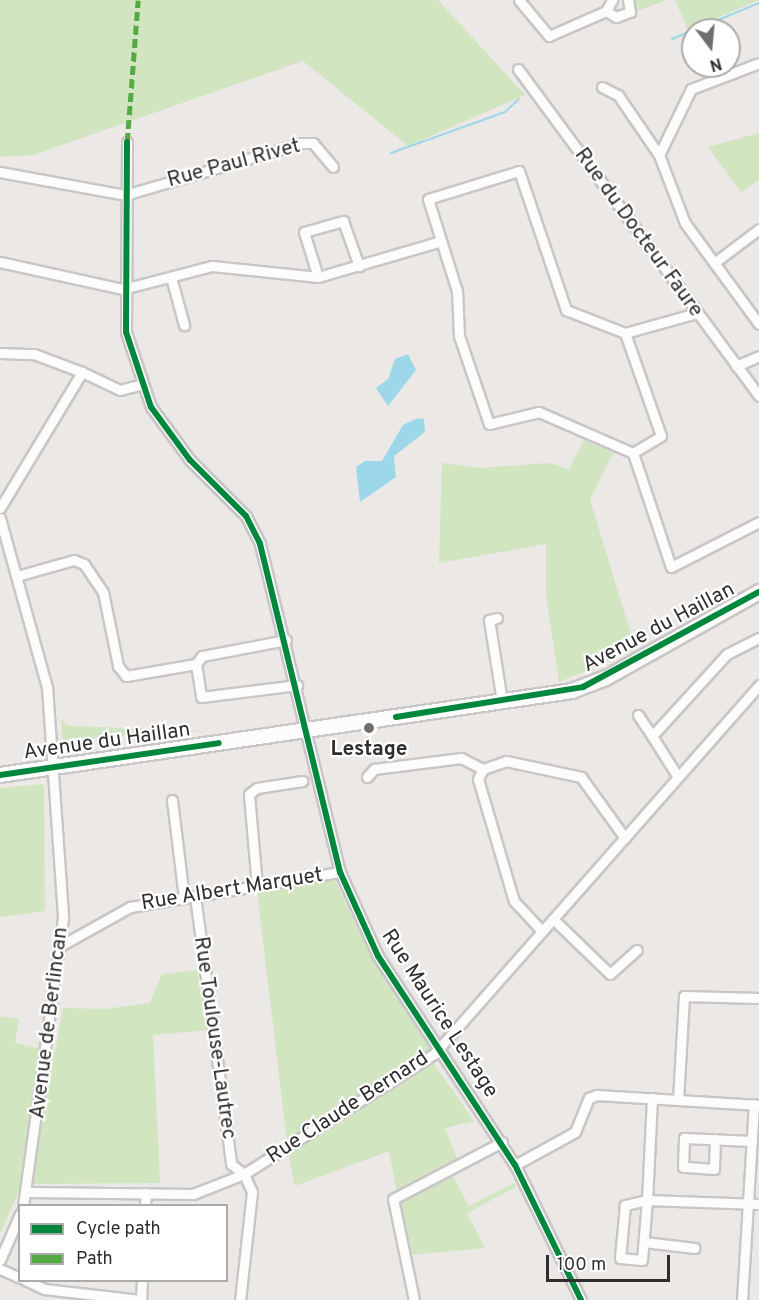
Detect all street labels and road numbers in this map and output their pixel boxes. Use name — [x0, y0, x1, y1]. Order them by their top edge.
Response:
street label: Rue Paul Rivet — [165, 134, 303, 194]
street label: Rue du Docteur Faure — [568, 144, 708, 322]
street label: Avenue du Haillan — [579, 577, 739, 679]
street label: Avenue du Haillan — [22, 718, 192, 766]
street label: Rue Albert Marquet — [139, 863, 325, 917]
street label: Rue Maurice Lestage — [375, 925, 503, 1103]
street label: Avenue de Berlincan — [26, 926, 74, 1120]
street label: Rue Toulouse-Lautrec — [187, 935, 241, 1141]
street label: Rue Claude Bernard — [262, 1046, 434, 1170]

